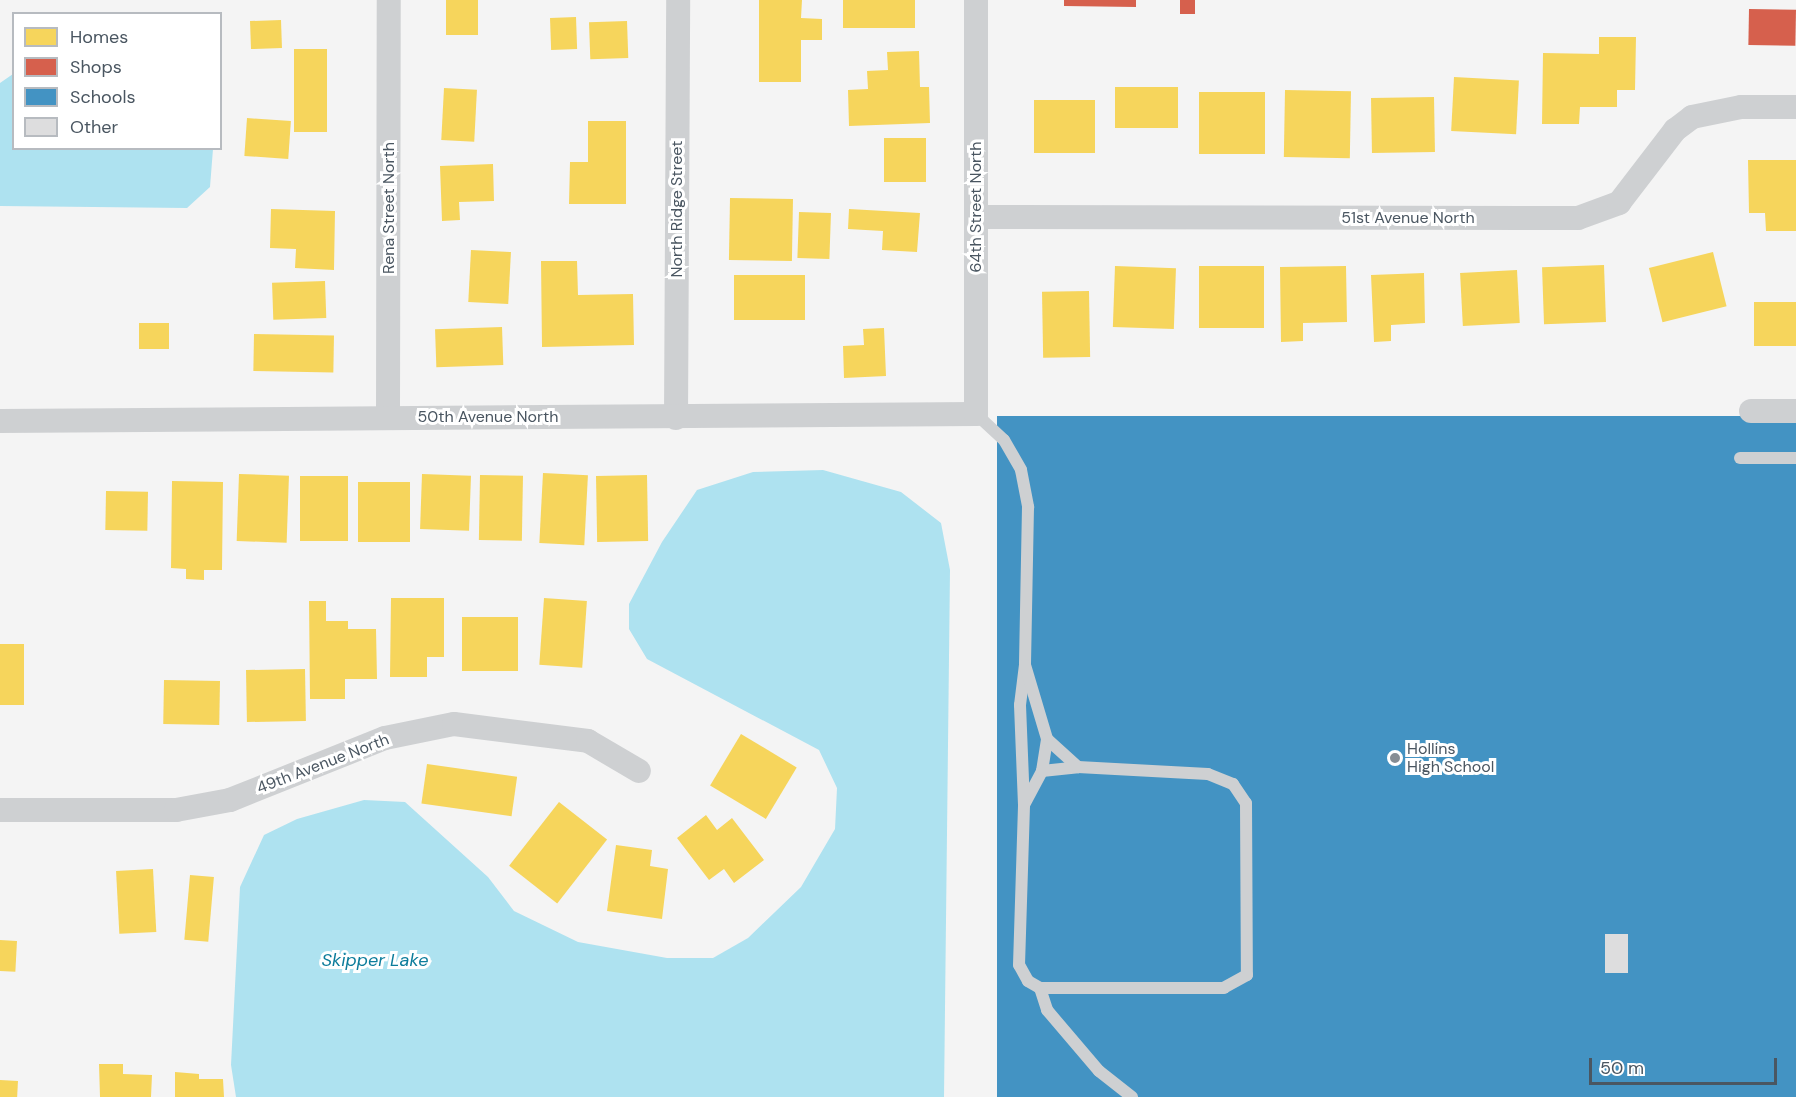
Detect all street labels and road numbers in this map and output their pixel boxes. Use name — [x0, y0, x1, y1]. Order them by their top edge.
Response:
street label: North Ridge Street — [667, 141, 687, 277]
street label: 64th Street North — [966, 141, 986, 273]
street label: Rena Street North — [379, 142, 399, 274]
street label: 51st Avenue North — [1341, 208, 1475, 228]
street label: 50th Avenue North — [418, 407, 558, 427]
street label: 49th Avenue North — [254, 730, 392, 798]

